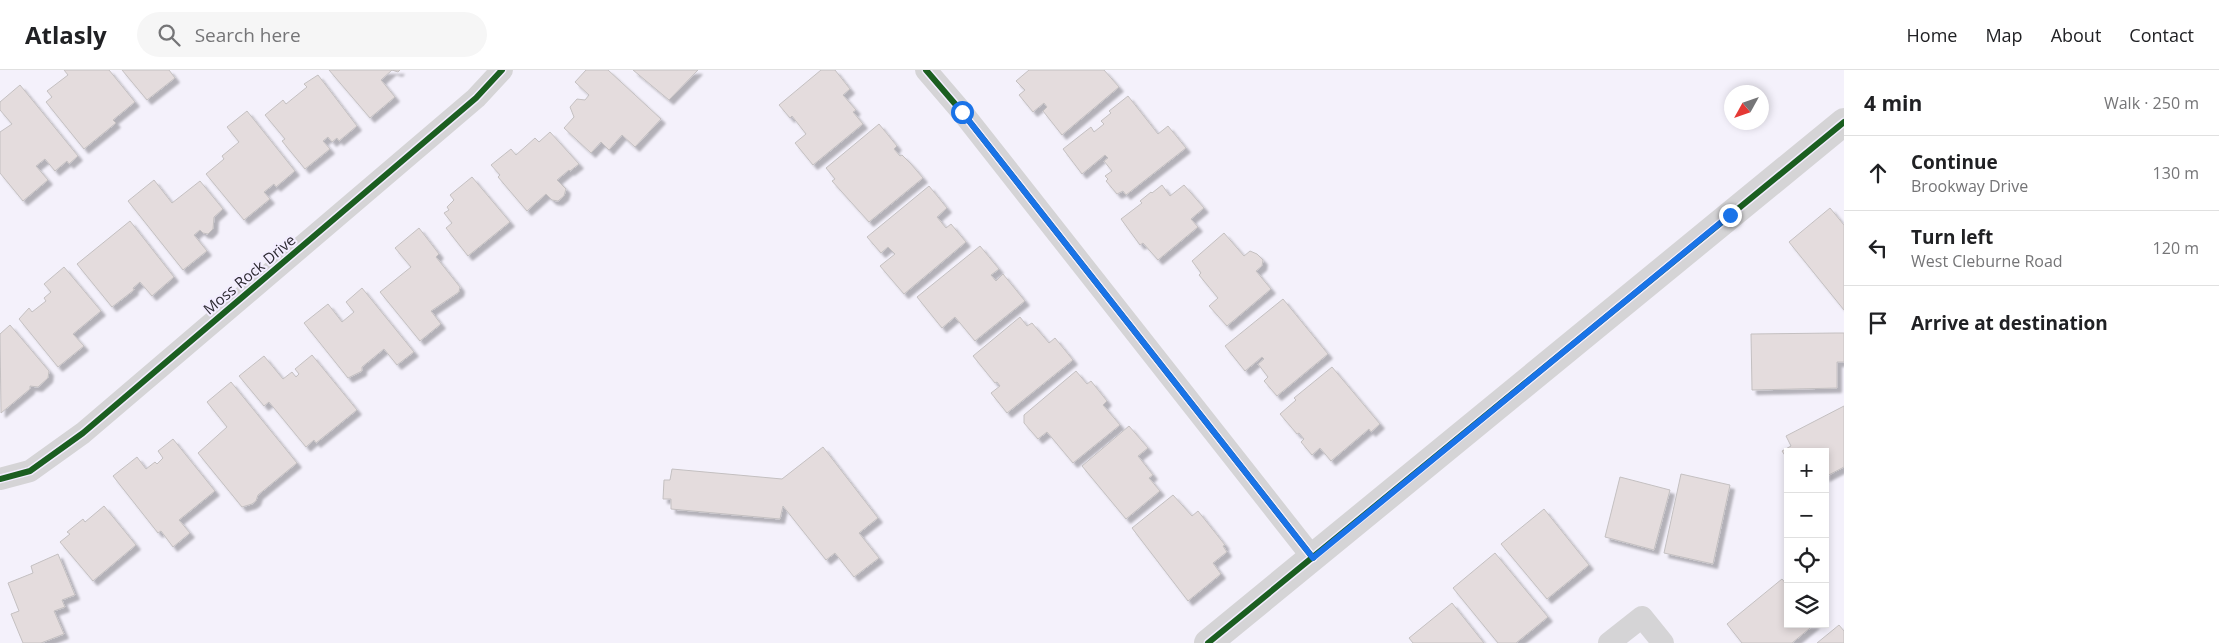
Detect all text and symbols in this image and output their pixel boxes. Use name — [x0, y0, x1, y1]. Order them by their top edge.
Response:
search box — [137, 12, 487, 57]
text: Atlasly — [25, 18, 107, 51]
icon: search — [155, 21, 183, 49]
text: Search here — [195, 22, 301, 48]
text: Home — [1907, 23, 1957, 47]
text: Map — [1985, 23, 2023, 47]
text: About — [2051, 23, 2101, 47]
text: Contact — [2129, 23, 2194, 47]
north arrow — [1724, 85, 1769, 130]
text: 4 min — [1864, 89, 1922, 117]
text: Walk · 250 m — [2104, 92, 2199, 114]
route start — [951, 101, 974, 124]
text: Continue — [1911, 149, 1998, 175]
icon: ahead — [1864, 159, 1892, 187]
text: 130 m — [2153, 162, 2199, 184]
text: Brookway Drive — [1911, 175, 2028, 197]
route end — [1719, 204, 1742, 227]
text: Turn left — [1911, 224, 1993, 250]
street label: Moss Rock Drive — [199, 229, 299, 319]
icon: left — [1864, 234, 1892, 262]
text: 120 m — [2153, 237, 2199, 259]
text: West Cleburne Road — [1911, 250, 2063, 272]
icon: arrive — [1864, 309, 1892, 337]
text: Arrive at destination — [1911, 310, 2108, 336]
map controls — [1784, 448, 1829, 628]
button: + — [1784, 448, 1829, 493]
button: − — [1784, 493, 1829, 538]
button: locate — [1784, 538, 1829, 583]
button: layers — [1784, 583, 1829, 628]

